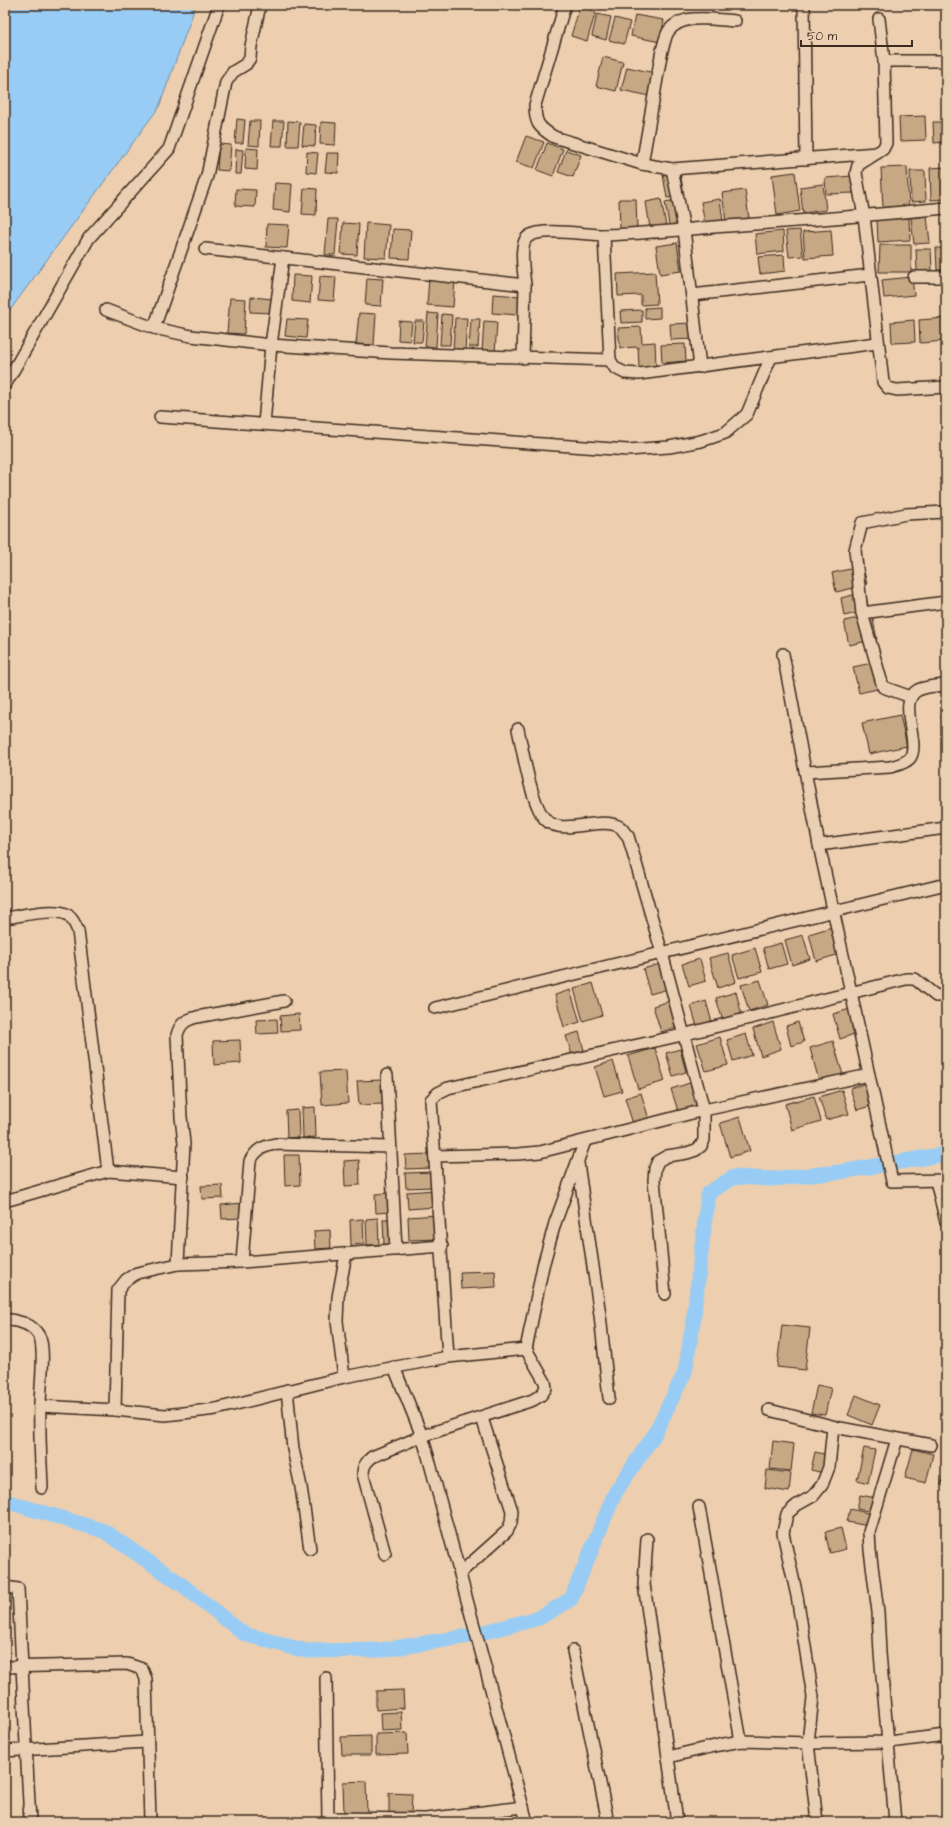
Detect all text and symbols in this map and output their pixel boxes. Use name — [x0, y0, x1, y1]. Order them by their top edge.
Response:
scale bar — [801, 22, 912, 48]
text: 50 m — [807, 28, 838, 45]

